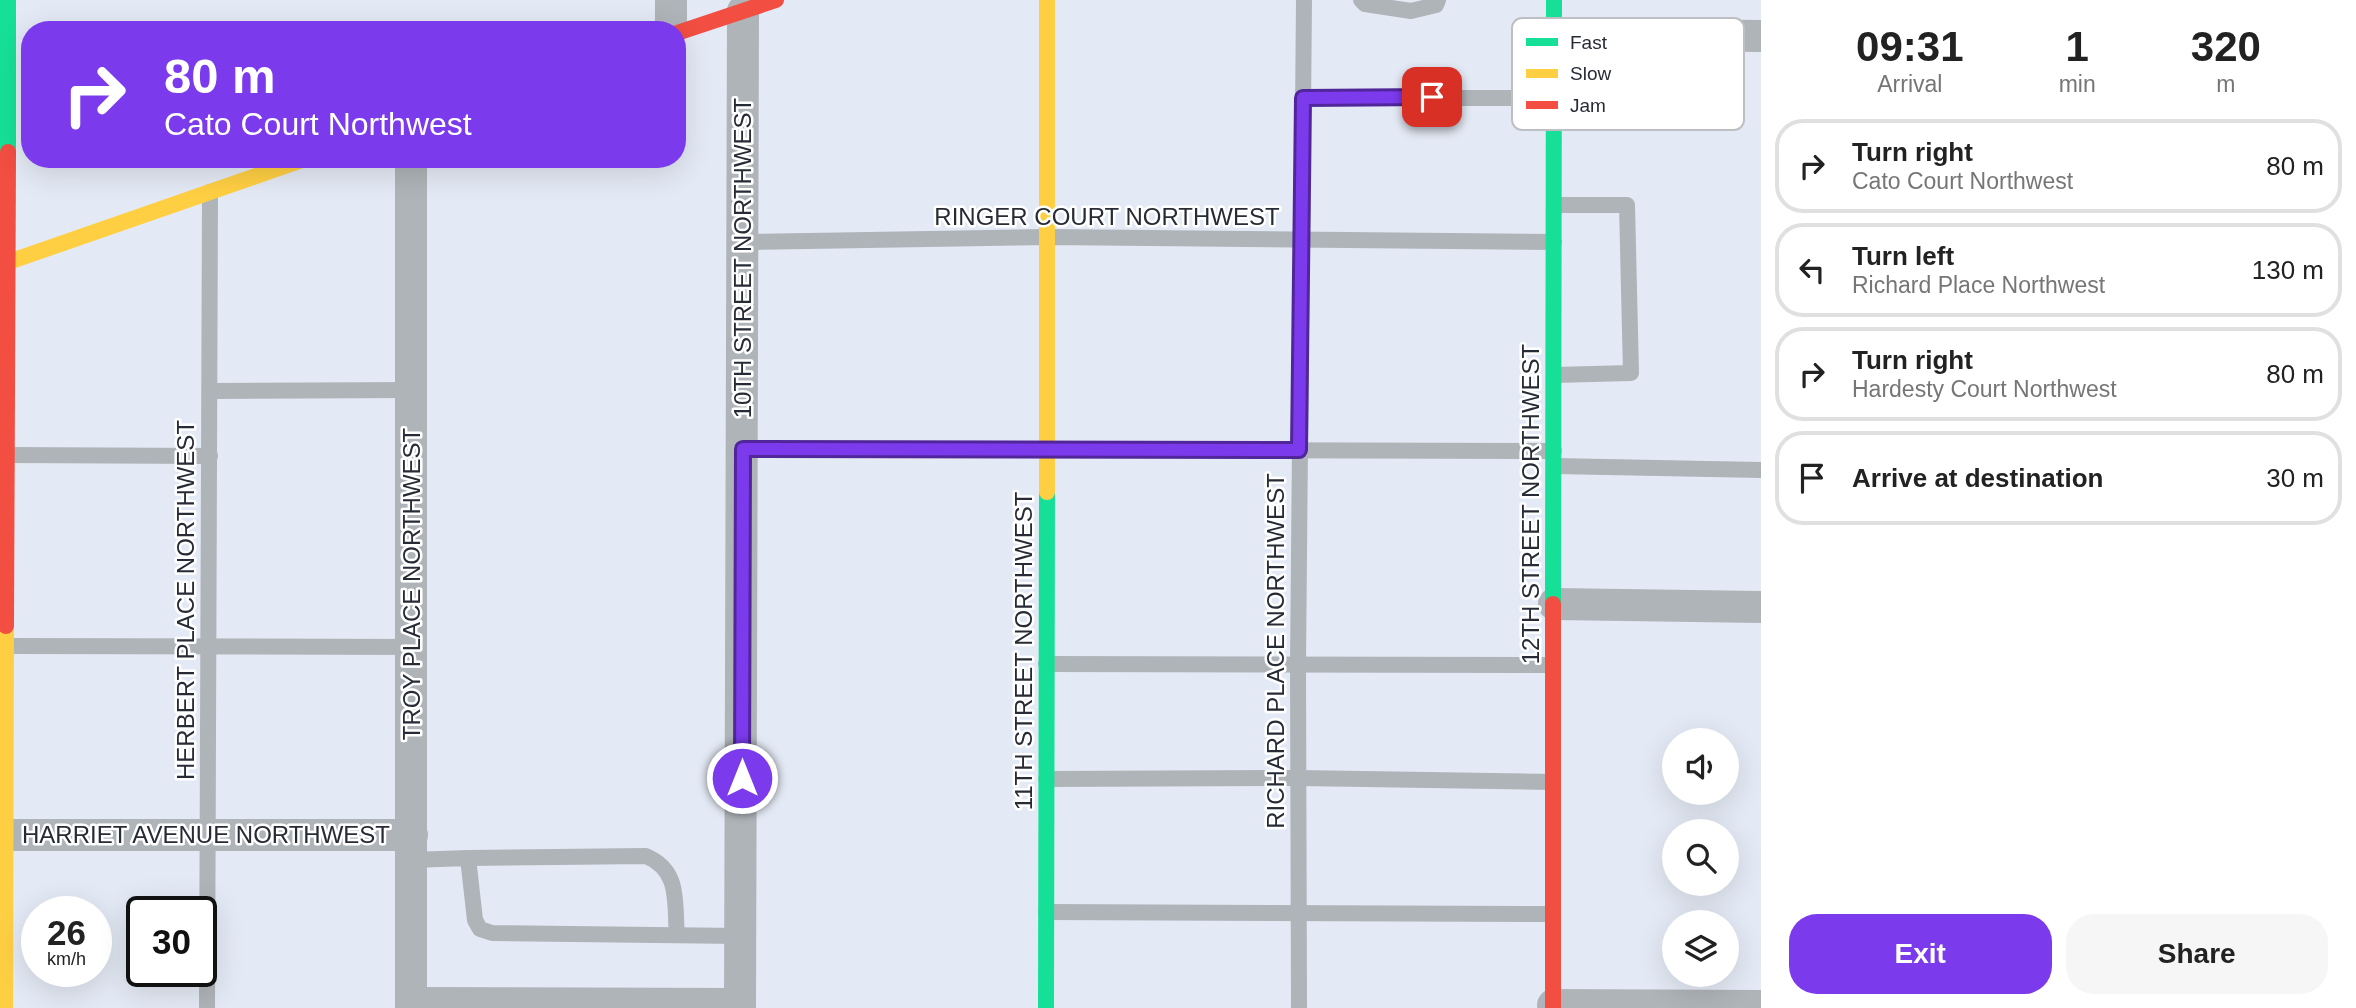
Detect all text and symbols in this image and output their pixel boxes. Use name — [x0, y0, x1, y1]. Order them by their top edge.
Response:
legend — [1512, 18, 1744, 130]
text: 09:31 — [1856, 23, 1964, 70]
text: 1 — [2065, 23, 2089, 70]
text: 320 — [2191, 23, 2261, 70]
text: Fast — [1570, 32, 1608, 53]
icon: right — [49, 49, 140, 140]
text: 80 m — [164, 49, 276, 103]
text: Slow — [1570, 63, 1611, 84]
pin — [1402, 67, 1462, 127]
text: Arrival — [1877, 71, 1942, 97]
text: min — [2059, 71, 2096, 97]
text: m — [2216, 71, 2235, 97]
icon: arrive — [1413, 78, 1451, 116]
text: Jam — [1570, 95, 1606, 116]
street label: 10TH STREET NORTHWEST — [729, 97, 756, 418]
text: Cato Court Northwest — [164, 106, 472, 142]
text: Turn right — [1852, 137, 1973, 167]
icon: right — [1793, 147, 1831, 185]
text: 80 m — [2266, 151, 2324, 181]
text: Cato Court Northwest — [1852, 168, 2073, 194]
street label: RINGER COURT NORTHWEST — [934, 203, 1280, 230]
text: Turn left — [1852, 241, 1954, 271]
icon: left — [1793, 251, 1831, 289]
text: 130 m — [2252, 255, 2324, 285]
text: Richard Place Northwest — [1852, 272, 2105, 298]
street label: 12TH STREET NORTHWEST — [1517, 343, 1544, 664]
text: Turn right — [1852, 345, 1973, 375]
icon: right — [1793, 355, 1831, 393]
text: 80 m — [2266, 359, 2324, 389]
text: Hardesty Court Northwest — [1852, 376, 2117, 402]
street label: HERBERT PLACE NORTHWEST — [172, 420, 199, 780]
street label: TROY PLACE NORTHWEST — [398, 427, 425, 740]
icon: arrive — [1793, 459, 1831, 497]
text: Arrive at destination — [1852, 463, 2103, 493]
text: 30 m — [2266, 463, 2324, 493]
street label: RICHARD PLACE NORTHWEST — [1262, 473, 1289, 829]
street label: 11TH STREET NORTHWEST — [1010, 491, 1037, 810]
map controls — [1662, 728, 1739, 987]
button: sound — [1662, 728, 1739, 805]
position arrow — [705, 741, 779, 815]
button: search — [1662, 819, 1739, 896]
street label: HARRIET AVENUE NORTHWEST — [22, 821, 390, 848]
speed limit sign: 30 — [126, 896, 217, 987]
button: layers — [1662, 910, 1739, 987]
text: 26 — [47, 913, 86, 952]
button: Exit — [1789, 914, 2052, 994]
button: Share — [2066, 914, 2328, 994]
text: km/h — [47, 949, 86, 969]

